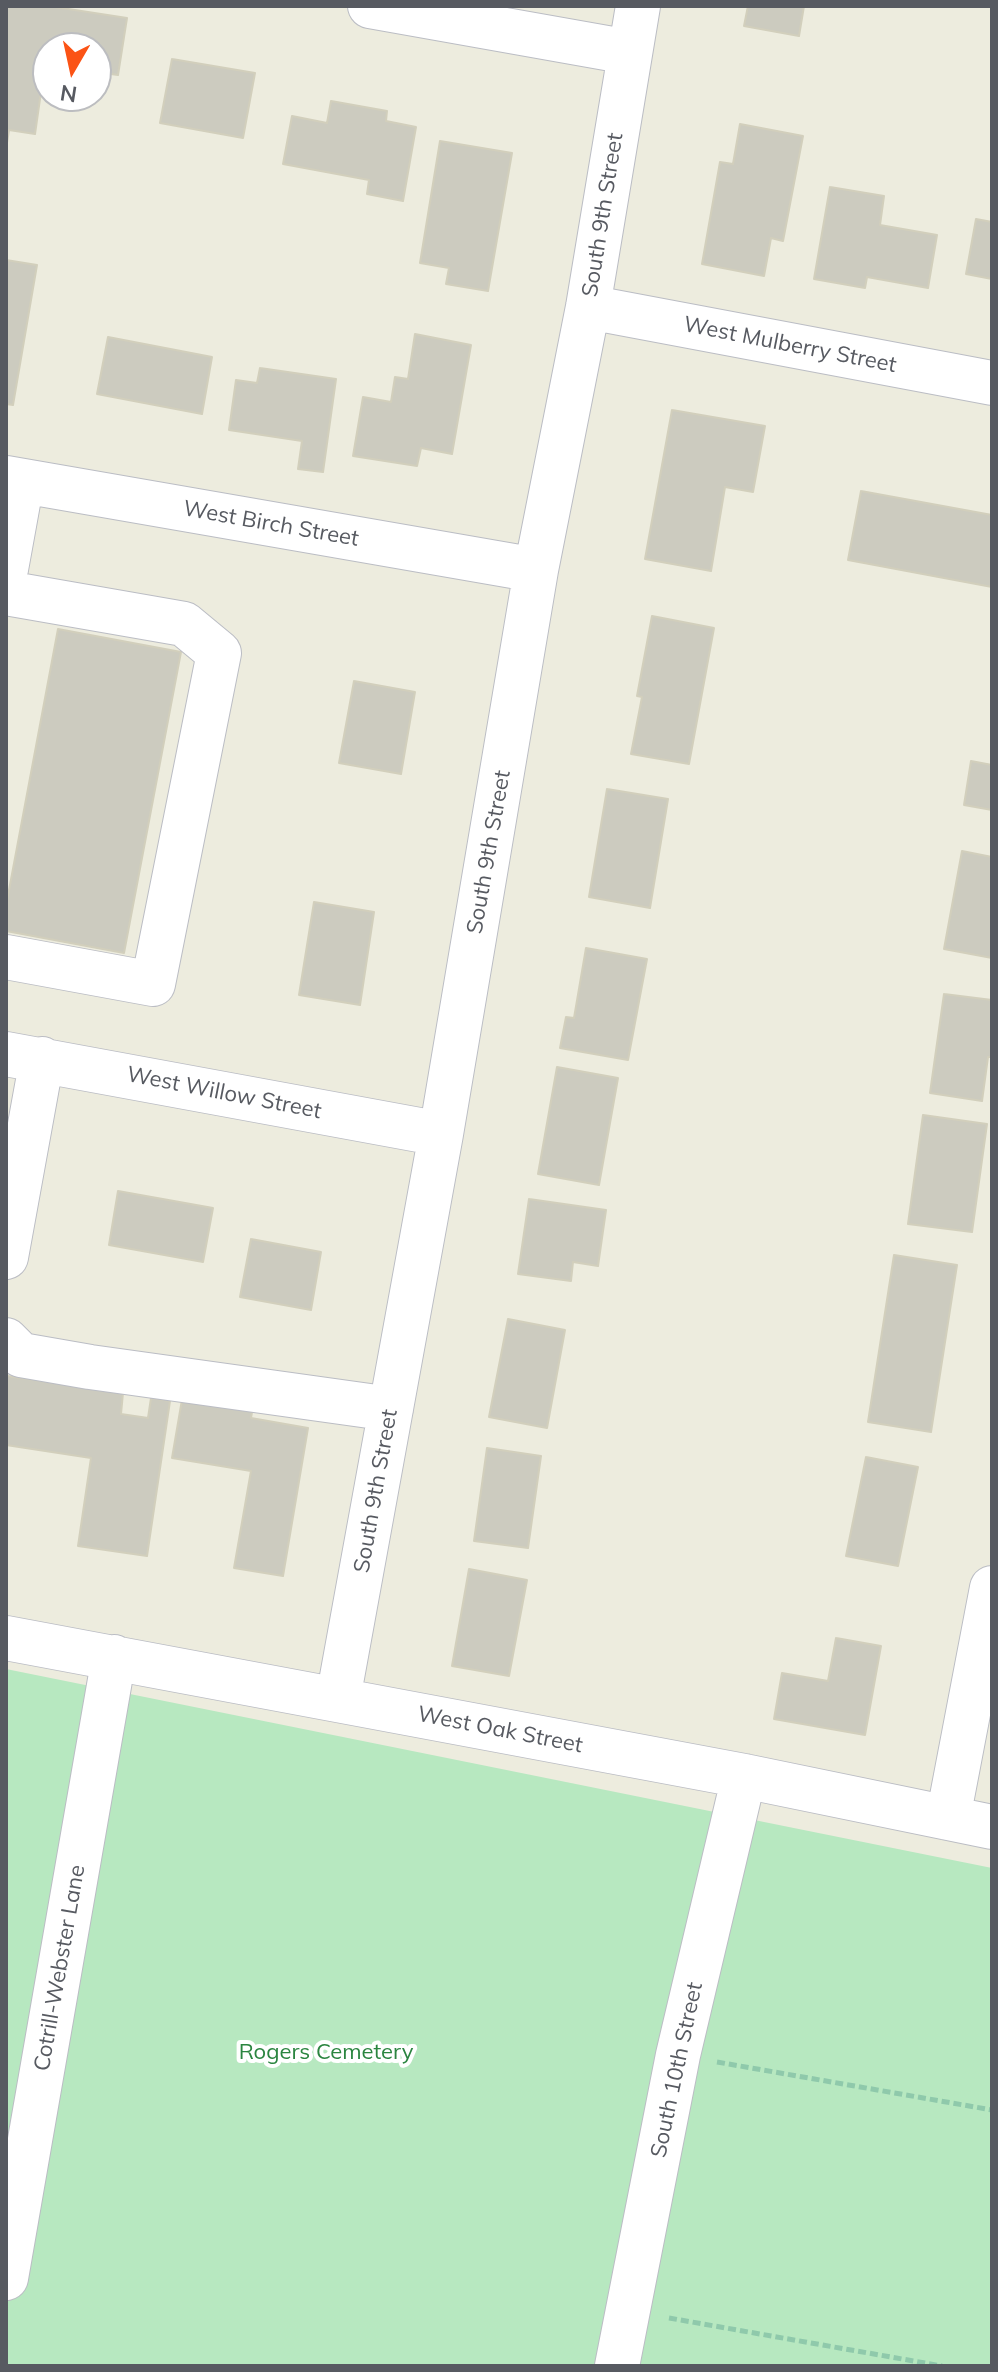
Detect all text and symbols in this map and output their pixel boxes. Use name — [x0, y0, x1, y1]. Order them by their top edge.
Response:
north arrow — [32, 32, 112, 112]
text: N — [58, 79, 79, 109]
street label: South 9th Street — [577, 131, 629, 299]
street label: West Mulberry Street — [681, 311, 899, 379]
street label: West Birch Street — [181, 496, 361, 552]
street label: South 9th Street — [462, 768, 516, 936]
street label: West Willow Street — [124, 1061, 324, 1125]
street label: South 9th Street — [349, 1407, 403, 1575]
street label: West Oak Street — [415, 1701, 585, 1759]
street label: Cotrill-Webster Lane — [29, 1863, 91, 2073]
street label: South 10th Street — [645, 1980, 709, 2160]
park label: Rogers Cemetery — [239, 2039, 413, 2065]

